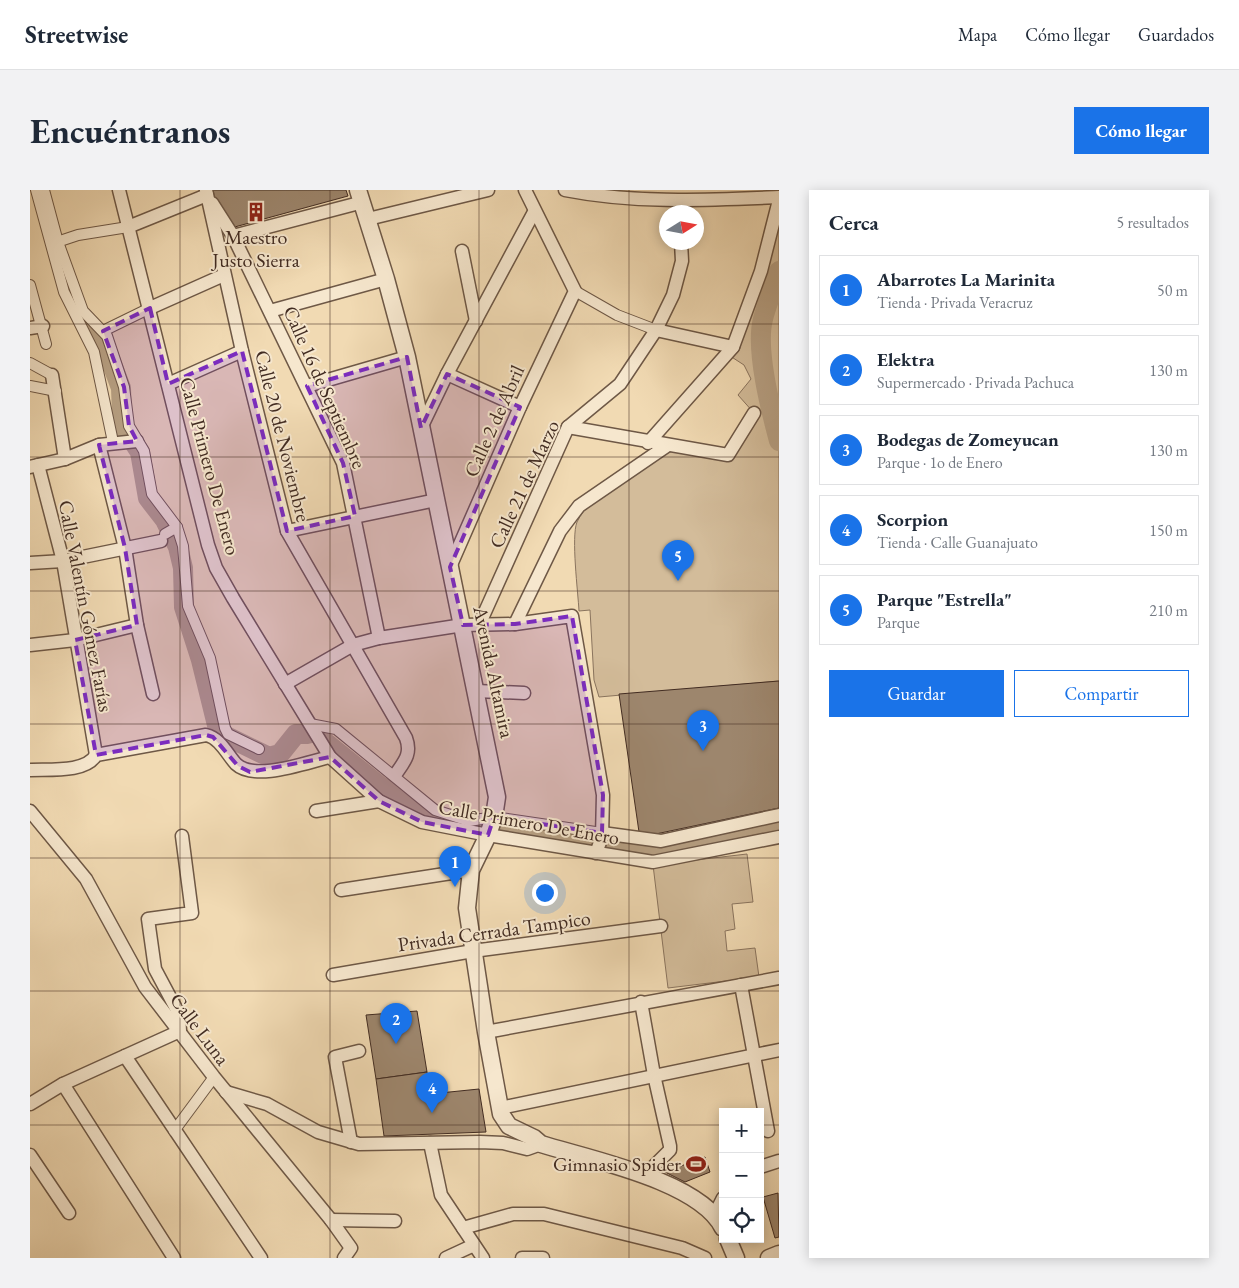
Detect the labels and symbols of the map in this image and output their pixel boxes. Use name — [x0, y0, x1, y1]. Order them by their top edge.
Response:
building icon: Maestro Justo Sierra — [245, 201, 267, 223]
north arrow — [659, 205, 704, 250]
place label: Maestro Justo Sierra — [210, 224, 300, 273]
street label: Calle 16 de Septiembre — [277, 302, 373, 473]
street label: Calle 20 de Noviembre — [249, 347, 317, 525]
street label: Calle 2 de Abril — [458, 361, 530, 481]
street label: Calle Primero De Enero — [174, 374, 246, 558]
street label: Calle 21 de Marzo — [483, 416, 565, 552]
street label: Calle Valentín Gómez Farías — [53, 498, 119, 714]
pin: 5 — [662, 540, 694, 581]
street label: Avenida Altamira — [467, 603, 521, 740]
pin: 3 — [687, 710, 719, 751]
street label: Calle Primero De Enero — [437, 793, 622, 851]
pin: 1 — [439, 846, 471, 887]
your location — [532, 880, 558, 906]
street label: Privada Cerrada Tampico — [396, 905, 592, 957]
street label: Calle Luna — [164, 987, 236, 1071]
pin: 2 — [380, 1003, 412, 1044]
pin: 4 — [416, 1072, 448, 1113]
place label: Gimnasio Spider — [553, 1151, 681, 1177]
sports icon: Gimnasio Spider — [685, 1153, 707, 1175]

